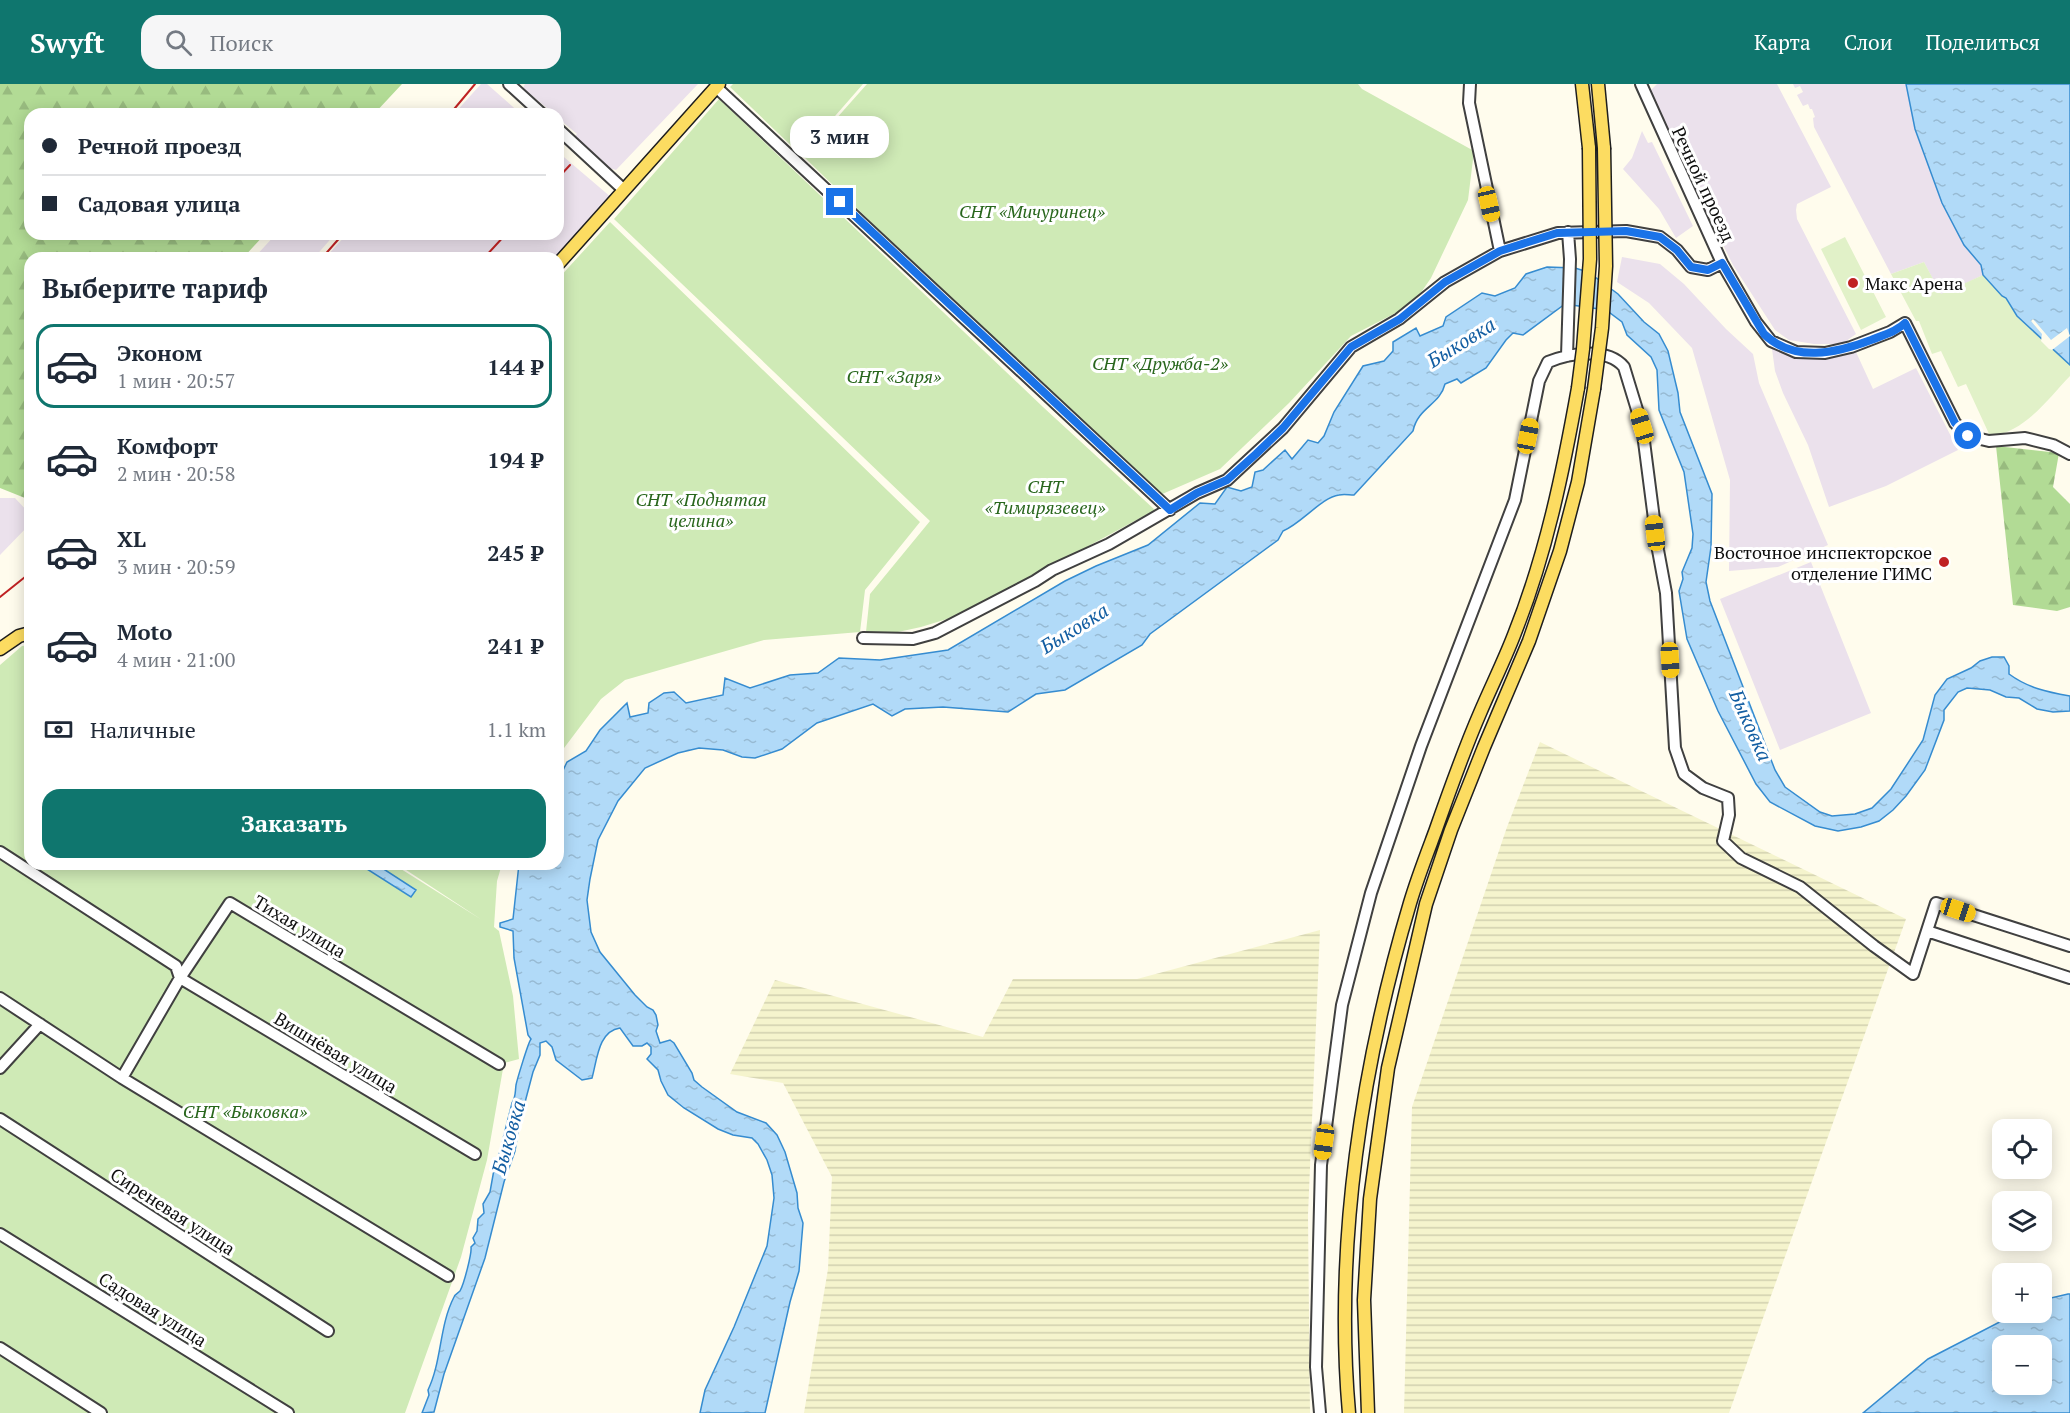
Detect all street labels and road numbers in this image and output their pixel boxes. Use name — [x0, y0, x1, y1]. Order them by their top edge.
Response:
street label: Речной проезд — [1667, 123, 1741, 245]
street label: Тихая улица — [249, 889, 351, 963]
street label: Вишнёвая улица — [270, 1006, 402, 1098]
street label: Сиреневая улица — [106, 1162, 240, 1260]
street label: Садовая улица — [94, 1266, 212, 1352]

